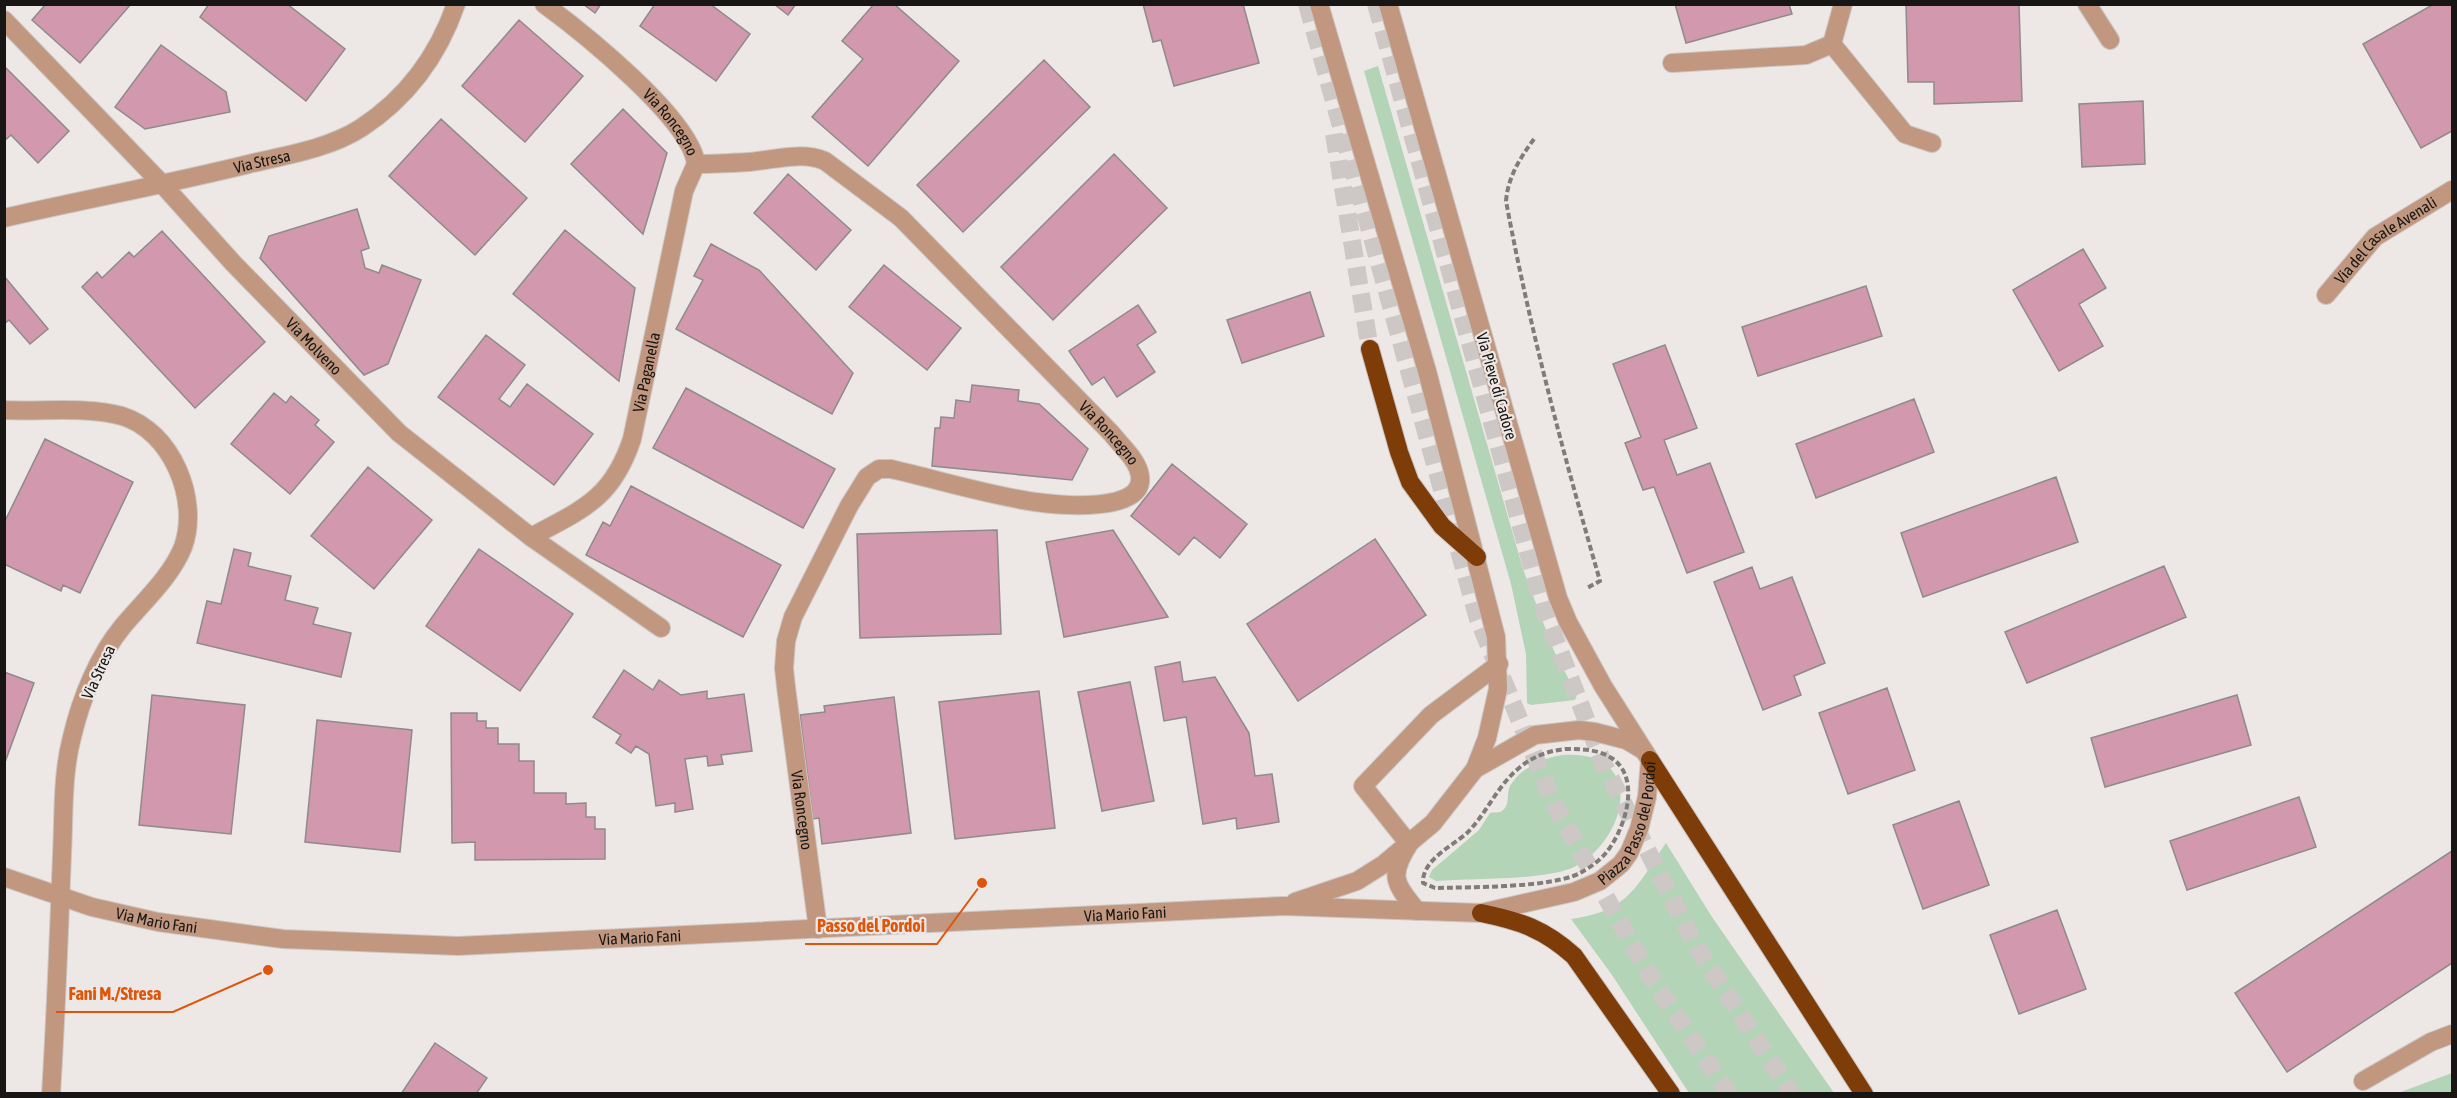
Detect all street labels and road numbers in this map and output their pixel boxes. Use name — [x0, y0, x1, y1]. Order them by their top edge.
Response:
street label: Via Roncegno — [640, 85, 702, 158]
street label: Via Stresa — [232, 146, 292, 176]
street label: Via del Casale Avenali — [2331, 193, 2440, 287]
street label: Via Molveno — [282, 314, 346, 378]
street label: Via Pieve di Cadore — [1473, 330, 1521, 442]
street label: Via Paganella — [629, 331, 663, 414]
street label: Via Roncegno — [1076, 397, 1143, 468]
street label: Via Stresa — [78, 642, 118, 702]
street label: Piazza Passo del Pordoi — [1594, 761, 1659, 888]
street label: Via Roncegno — [788, 769, 816, 851]
street label: Via Mario Fani — [1084, 903, 1167, 925]
street label: Via Mario Fani — [114, 904, 198, 936]
street label: Via Mario Fani — [598, 926, 682, 948]

